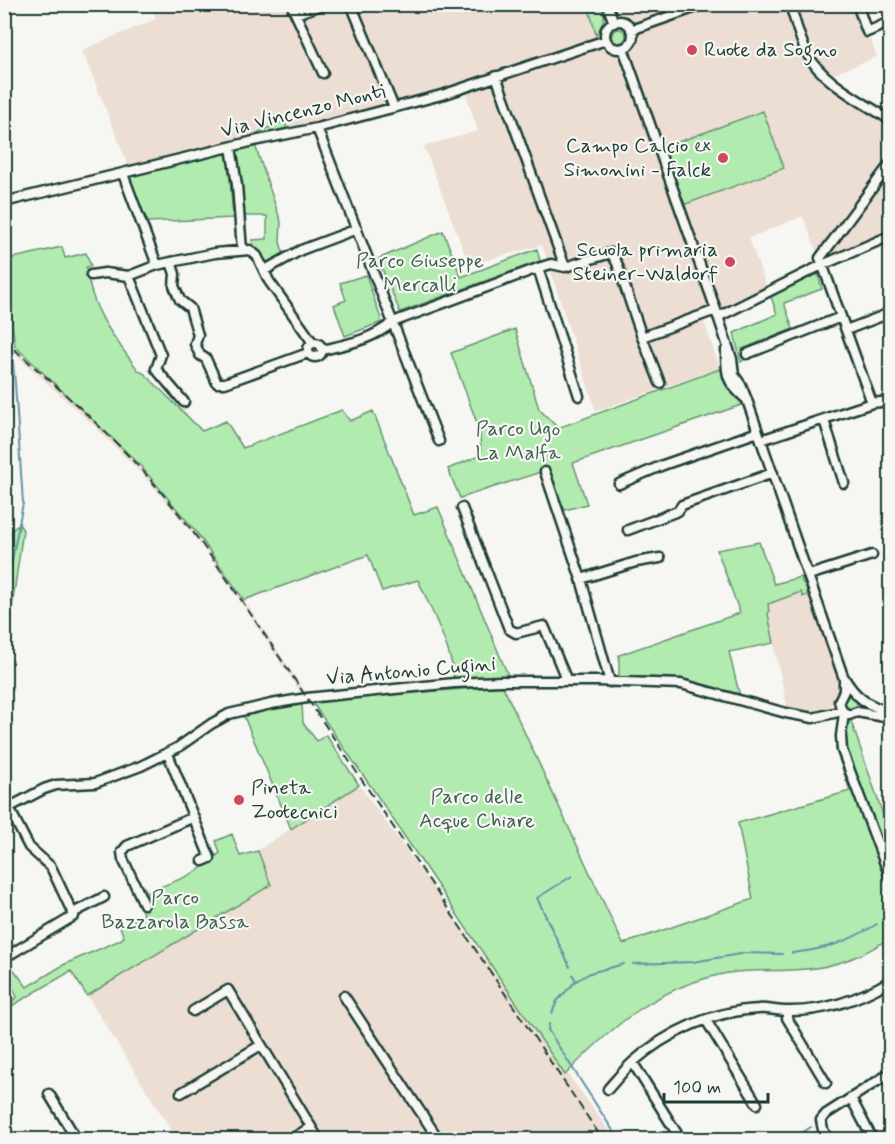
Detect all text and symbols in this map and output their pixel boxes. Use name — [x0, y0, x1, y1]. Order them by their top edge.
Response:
place label: Ruote da Sogno — [704, 36, 837, 66]
marker: Ruote da Sogno — [685, 43, 699, 57]
street label: Via Vincenzo Monti — [218, 77, 388, 145]
place label: Campo Calcio ex Simonini - Falck — [564, 132, 711, 184]
marker: Campo Calcio ex Simonini - Falck — [716, 151, 730, 165]
place label: Scuola primaria Steiner-Waldorf — [572, 236, 718, 288]
park label: Parco Giuseppe Mercalli — [356, 247, 484, 299]
marker: Scuola primaria Steiner-Waldorf — [723, 255, 737, 269]
park label: Parco Ugo La Malfa — [475, 415, 561, 467]
street label: Via Antonio Cugini — [325, 650, 497, 694]
place label: Pineta Zootecnici — [251, 774, 338, 826]
park label: Parco delle Acque Chiare — [419, 783, 535, 835]
marker: Pineta Zootecnici — [232, 793, 246, 807]
park label: Parco Bazzarola Bassa — [101, 884, 249, 936]
scale bar — [664, 1066, 768, 1104]
text: 100 m — [673, 1076, 721, 1100]

